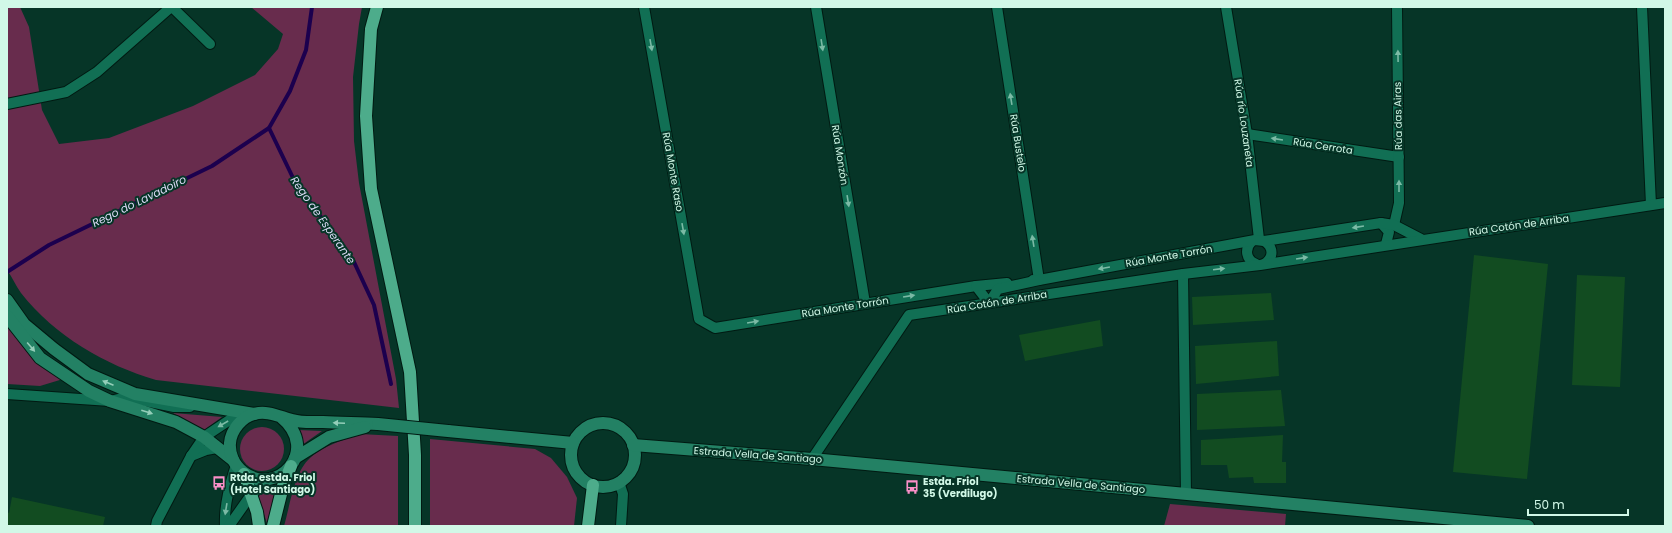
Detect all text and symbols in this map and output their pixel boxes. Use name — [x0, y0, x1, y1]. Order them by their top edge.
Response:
one-way arrow — [648, 39, 654, 52]
one-way arrow — [819, 39, 825, 52]
one-way arrow — [1395, 49, 1401, 62]
street label: Rúa río Louzaneta — [1230, 78, 1258, 168]
street label: Rúa das Airas — [1390, 82, 1406, 150]
one-way arrow — [1008, 93, 1014, 105]
street label: Rúa Bustelo — [1006, 113, 1030, 173]
street label: Rúa Monzón — [828, 124, 852, 186]
street label: Rúa Monte Raso — [659, 131, 687, 213]
street label: Rúa Cerrota — [1292, 134, 1354, 158]
one-way arrow — [1271, 135, 1284, 141]
water label: Rego do Lavadoiro — [89, 171, 189, 231]
water label: Rego de Esperante — [287, 173, 359, 267]
one-way arrow — [1396, 179, 1402, 192]
one-way arrow — [845, 195, 851, 207]
street label: Rúa Cotón de Arriba — [1468, 211, 1570, 239]
one-way arrow — [680, 222, 686, 235]
one-way arrow — [1352, 224, 1364, 230]
one-way arrow — [1030, 235, 1036, 247]
street label: Rúa Monte Torrón — [1124, 241, 1214, 271]
one-way arrow — [1296, 255, 1309, 261]
one-way arrow — [1098, 265, 1110, 271]
one-way arrow — [1213, 266, 1225, 272]
street label: Rúa Cotón de Arriba — [946, 287, 1048, 317]
street label: Rúa Monte Torrón — [800, 293, 890, 321]
one-way arrow — [903, 293, 915, 299]
one-way arrow — [747, 319, 759, 325]
one-way arrow — [27, 341, 36, 352]
one-way arrow — [102, 379, 114, 385]
one-way arrow — [142, 409, 154, 415]
one-way arrow — [333, 419, 345, 426]
one-way arrow — [217, 421, 229, 428]
street label: Estrada Vella de Santiago — [693, 443, 823, 467]
place label: Rtda. estda. Friol (Hotel Santiago) — [230, 470, 315, 497]
street label: Estrada Vella de Santiago — [1016, 471, 1146, 497]
place label: Estda. Friol 35 (Verdilugo) — [923, 474, 998, 501]
bus stop icon: Rtda. estda. Friol (Hotel Santiago) — [211, 475, 227, 491]
bus stop icon: Estda. Friol 35 (Verdilugo) — [904, 479, 920, 495]
scale bar — [1528, 491, 1628, 517]
text: 50 m — [1534, 496, 1565, 513]
one-way arrow — [223, 503, 229, 515]

